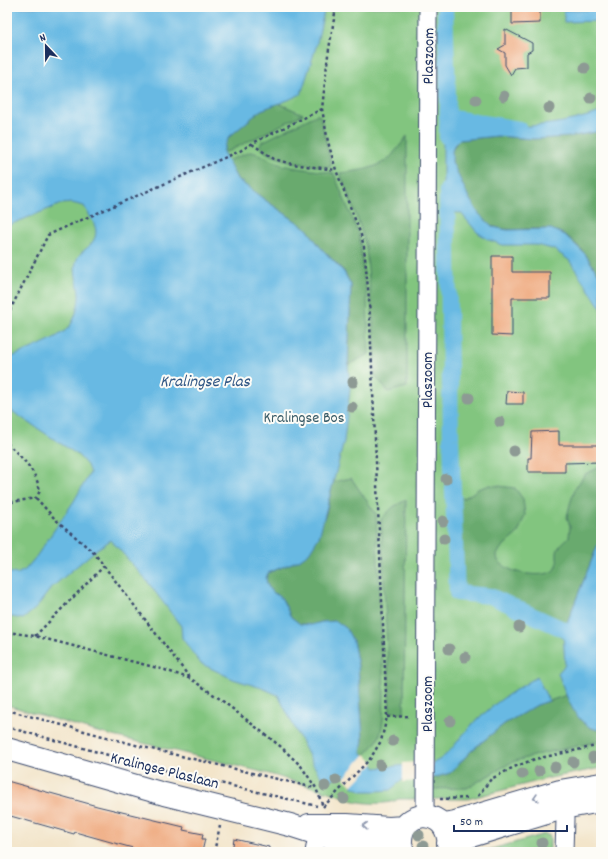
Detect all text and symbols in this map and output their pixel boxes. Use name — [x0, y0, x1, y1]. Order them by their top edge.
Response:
north arrow — [26, 26, 66, 66]
street label: Plaszoom — [418, 28, 441, 85]
text: N — [37, 30, 49, 47]
street label: Plaszoom — [417, 352, 440, 408]
water label: Kralingse Plas — [160, 371, 251, 395]
park label: Kralingse Bos — [264, 407, 345, 430]
street label: Plaszoom — [417, 676, 440, 732]
street label: Kralingse Plaslaan — [108, 747, 221, 796]
one-way arrow — [532, 793, 539, 802]
scale bar — [454, 807, 567, 833]
text: 50 m — [460, 814, 483, 831]
one-way arrow — [362, 822, 368, 830]

